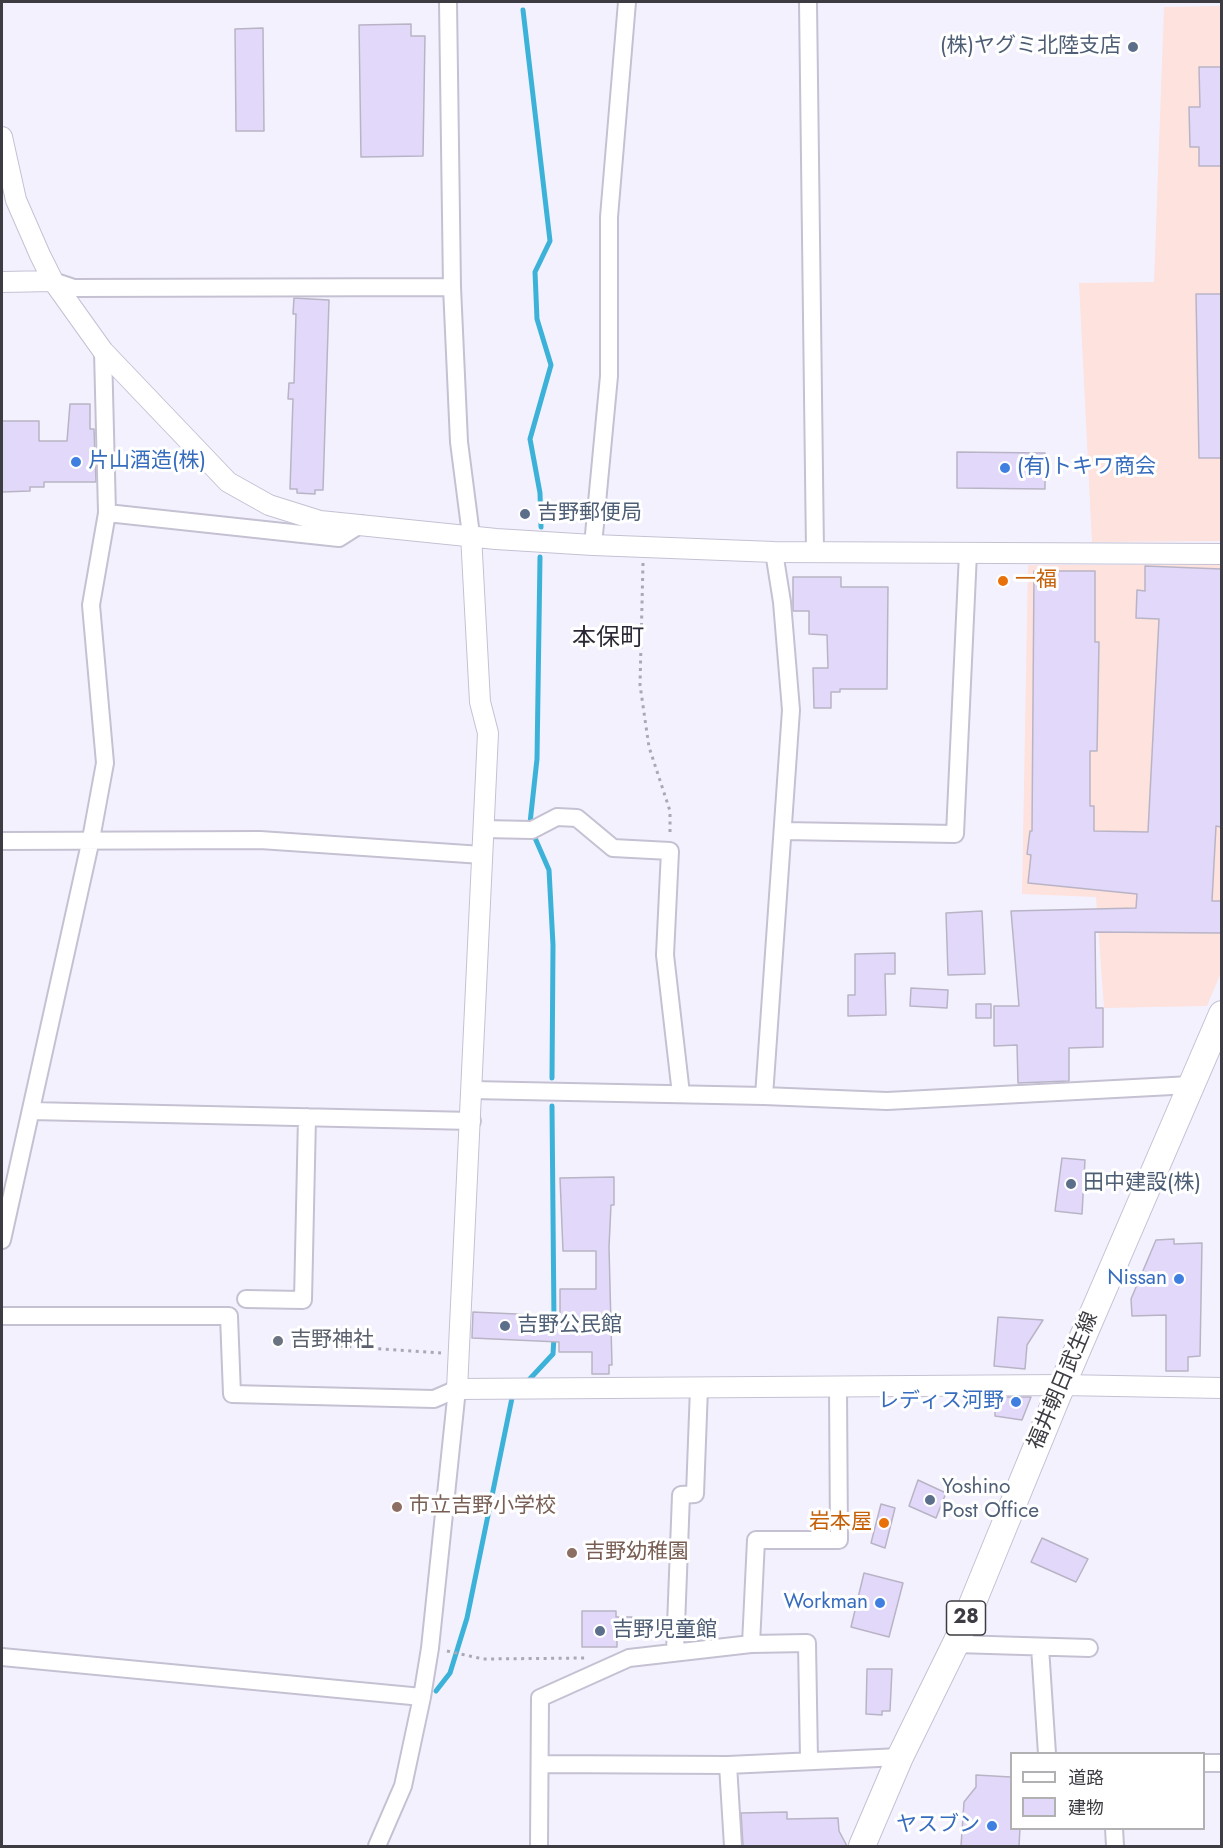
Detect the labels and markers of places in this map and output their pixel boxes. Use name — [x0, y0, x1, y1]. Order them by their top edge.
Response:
place label: (株)ヤグミ北陸支店 — [940, 34, 1121, 60]
marker: (株)ヤグミ北陸支店 — [1126, 40, 1140, 54]
place label: 片山酒造(株) — [88, 449, 206, 475]
marker: 片山酒造(株) — [69, 455, 83, 469]
place label: (有)トキワ商会 — [1017, 455, 1156, 481]
marker: (有)トキワ商会 — [998, 461, 1012, 475]
place label: 吉野郵便局 — [537, 501, 642, 527]
marker: 吉野郵便局 — [518, 507, 532, 521]
place label: 一福 — [1015, 568, 1057, 594]
marker: 一福 — [996, 574, 1010, 588]
place label: 田中建設(株) — [1083, 1171, 1201, 1197]
marker: 田中建設(株) — [1064, 1177, 1078, 1191]
place label: Nissan — [1107, 1266, 1167, 1292]
marker: Nissan — [1172, 1272, 1186, 1286]
place label: 吉野公民館 — [517, 1313, 622, 1339]
marker: 吉野公民館 — [498, 1319, 512, 1333]
place label: 吉野神社 — [290, 1328, 374, 1354]
marker: 吉野神社 — [271, 1334, 285, 1348]
place label: レディス河野 — [878, 1389, 1004, 1415]
marker: レディス河野 — [1009, 1395, 1023, 1409]
place label: Yoshino Post Office — [942, 1475, 1039, 1525]
marker: Yoshino Post Office — [923, 1493, 937, 1507]
place label: 市立吉野小学校 — [409, 1494, 556, 1520]
marker: 市立吉野小学校 — [390, 1500, 404, 1514]
place label: 岩本屋 — [809, 1510, 872, 1536]
marker: 岩本屋 — [877, 1516, 891, 1530]
place label: 吉野幼稚園 — [584, 1540, 689, 1566]
marker: 吉野幼稚園 — [565, 1546, 579, 1560]
place label: Workman — [783, 1590, 868, 1616]
marker: Workman — [873, 1596, 887, 1610]
place label: 吉野児童館 — [612, 1618, 717, 1644]
marker: 吉野児童館 — [593, 1624, 607, 1638]
place label: ヤスブン — [896, 1813, 980, 1839]
marker: ヤスブン — [985, 1819, 999, 1833]

